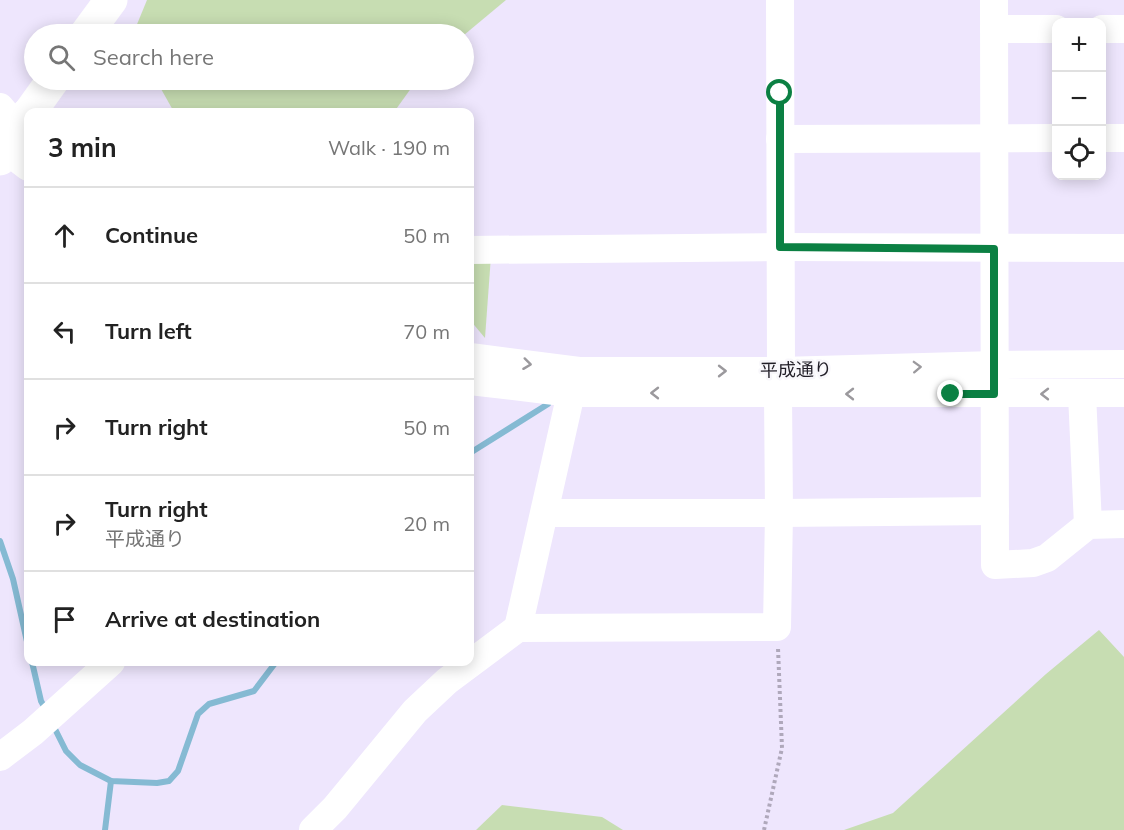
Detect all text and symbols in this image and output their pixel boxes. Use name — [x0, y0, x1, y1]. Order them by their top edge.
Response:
map controls — [1052, 18, 1106, 180]
button: + — [1052, 18, 1106, 72]
search box — [24, 24, 474, 90]
icon: search — [45, 41, 78, 74]
text: Search here — [93, 43, 214, 71]
button: − — [1052, 72, 1106, 126]
route start — [766, 79, 792, 105]
button: locate — [1052, 126, 1106, 180]
text: 3 min — [48, 131, 117, 164]
text: Walk · 190 m — [328, 135, 450, 160]
icon: ahead — [48, 219, 81, 252]
text: Continue — [105, 221, 198, 249]
text: 50 m — [403, 223, 450, 248]
icon: left — [48, 315, 81, 348]
text: Turn left — [105, 317, 192, 345]
text: 70 m — [403, 319, 450, 344]
street label: 平成通り — [760, 357, 832, 382]
one-way arrow — [523, 358, 532, 370]
one-way arrow — [913, 361, 922, 373]
one-way arrow — [718, 365, 727, 377]
route end — [937, 380, 963, 406]
one-way arrow — [650, 387, 659, 400]
one-way arrow — [845, 388, 854, 400]
one-way arrow — [1040, 388, 1049, 400]
icon: right — [48, 411, 81, 444]
text: Turn right — [105, 413, 208, 441]
text: 50 m — [403, 415, 450, 440]
text: Turn right — [105, 495, 208, 523]
icon: right — [48, 507, 81, 540]
text: 20 m — [403, 511, 450, 536]
text: 平成通り — [105, 526, 185, 551]
icon: arrive — [48, 603, 81, 636]
text: Arrive at destination — [105, 605, 320, 633]

